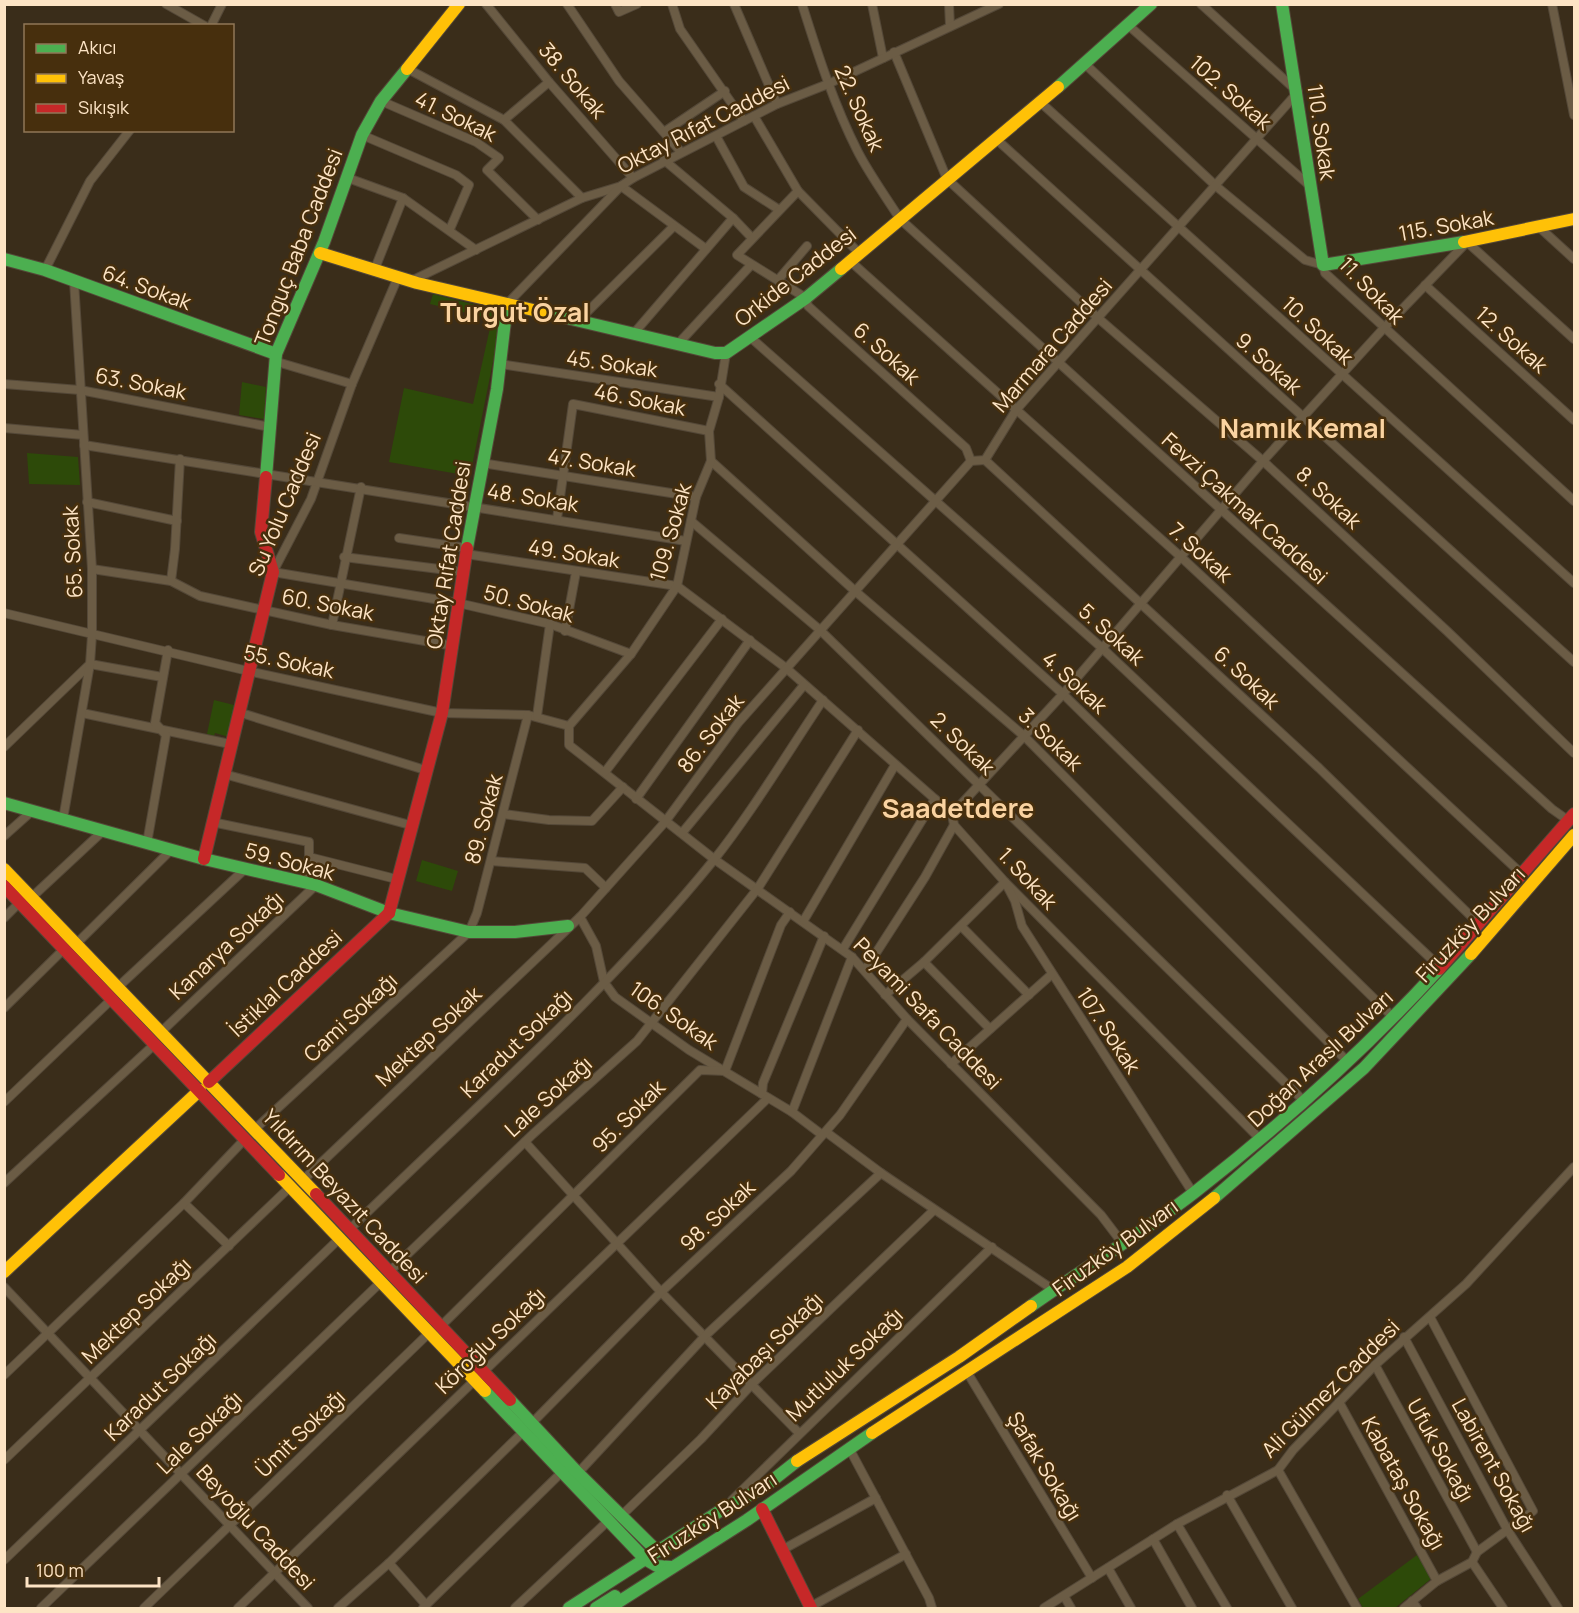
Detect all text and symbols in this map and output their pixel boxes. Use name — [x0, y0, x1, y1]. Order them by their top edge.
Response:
legend — [24, 24, 234, 132]
text: Akıcı — [78, 35, 116, 59]
street label: 38. Sokak — [533, 36, 613, 124]
street label: 102. Sokak — [1184, 49, 1278, 136]
street label: 22. Sokak — [829, 61, 892, 156]
text: Yavaş — [78, 65, 124, 89]
street label: Oktay Rıfat Caddesi — [612, 68, 794, 180]
street label: 110. Sokak — [1301, 82, 1343, 182]
street label: 41. Sokak — [411, 84, 502, 148]
text: Sıkışık — [78, 95, 130, 119]
street label: Tonguç Baba Caddesi — [247, 144, 349, 350]
street label: 115. Sokak — [1396, 203, 1496, 247]
street label: Orkide Caddesi — [729, 220, 861, 332]
street label: 11. Sokak — [1333, 250, 1411, 330]
street label: 64. Sokak — [99, 258, 196, 316]
street label: Marmara Caddesi — [986, 272, 1118, 418]
street label: 10. Sokak — [1276, 290, 1360, 371]
district label: Turgut Özal — [440, 293, 590, 330]
street label: 12. Sokak — [1470, 299, 1554, 379]
street label: 6. Sokak — [848, 316, 927, 391]
street label: 9. Sokak — [1230, 326, 1309, 401]
street label: 45. Sokak — [565, 343, 660, 383]
street label: 63. Sokak — [93, 360, 189, 406]
street label: 46. Sokak — [592, 376, 689, 422]
district label: Namık Kemal — [1220, 409, 1386, 446]
street label: Fevzi Çakmak Caddesi — [1156, 426, 1334, 590]
street label: Su Yolu Caddesi — [241, 428, 327, 580]
street label: 47. Sokak — [546, 441, 639, 483]
street label: Oktay Rıfat Caddesi — [419, 459, 477, 651]
street label: 8. Sokak — [1290, 460, 1368, 535]
street label: 48. Sokak — [485, 476, 581, 518]
street label: 109. Sokak — [643, 479, 698, 584]
street label: 65. Sokak — [56, 504, 88, 599]
street label: 7. Sokak — [1163, 516, 1239, 588]
street label: 49. Sokak — [526, 532, 622, 574]
street label: 50. Sokak — [481, 578, 578, 629]
street label: 60. Sokak — [280, 581, 377, 627]
street label: 5. Sokak — [1073, 597, 1151, 671]
street label: 55. Sokak — [241, 638, 337, 684]
street label: 6. Sokak — [1208, 639, 1286, 715]
street label: 4. Sokak — [1036, 645, 1114, 720]
street label: 86. Sokak — [670, 687, 750, 778]
street label: 3. Sokak — [1013, 701, 1090, 777]
street label: 2. Sokak — [925, 705, 1002, 781]
street label: 89. Sokak — [458, 770, 509, 867]
district label: Saadetdere — [882, 789, 1034, 826]
street label: 59. Sokak — [242, 836, 339, 887]
street label: 1. Sokak — [992, 841, 1064, 915]
street label: Firuzköy Bulvarı — [1409, 860, 1531, 988]
street label: Kanarya Sokağı — [163, 885, 289, 1005]
street label: İstiklal Caddesi — [222, 923, 348, 1043]
street label: Peyami Safa Caddesi — [848, 931, 1008, 1095]
street label: Cami Sokağı — [297, 966, 403, 1068]
street label: 106. Sokak — [624, 974, 724, 1056]
street label: Mektep Sokak — [369, 979, 487, 1092]
street label: 107. Sokak — [1071, 981, 1148, 1079]
street label: Karadut Sokağı — [454, 982, 578, 1104]
street label: Doğan Araslı Bulvarı — [1241, 983, 1399, 1133]
street label: Lale Sokağı — [498, 1049, 598, 1143]
street label: 95. Sokak — [585, 1073, 671, 1159]
street label: Yıldırım Beyazıt Caddesi — [257, 1103, 433, 1289]
street label: 98. Sokak — [674, 1173, 761, 1257]
street label: Firuzköy Bulvarı — [1047, 1192, 1183, 1302]
street label: Mektep Sokağı — [75, 1251, 197, 1369]
street label: Köroğlu Sokağı — [429, 1280, 551, 1400]
street label: Kayabaşı Sokağı — [699, 1285, 829, 1415]
street label: Mutluluk Sokağı — [779, 1301, 909, 1427]
street label: Ali Gülmez Caddesi — [1255, 1313, 1405, 1463]
street label: Karadut Sokağı — [98, 1325, 222, 1447]
street label: Ümit Sokağı — [249, 1383, 351, 1483]
street label: Lale Sokağı — [150, 1384, 248, 1480]
street label: Ufuk Sokağı — [1401, 1393, 1481, 1507]
street label: Labirent Sokağı — [1446, 1393, 1542, 1537]
street label: Şafak Sokağı — [1001, 1406, 1089, 1526]
street label: Kabataş Sokağı — [1356, 1411, 1452, 1555]
street label: Beyoğlu Caddesi — [191, 1458, 321, 1596]
street label: Firuzköy Bulvarı — [642, 1465, 782, 1569]
scale bar — [27, 1550, 159, 1588]
text: 100 m — [36, 1558, 84, 1582]

